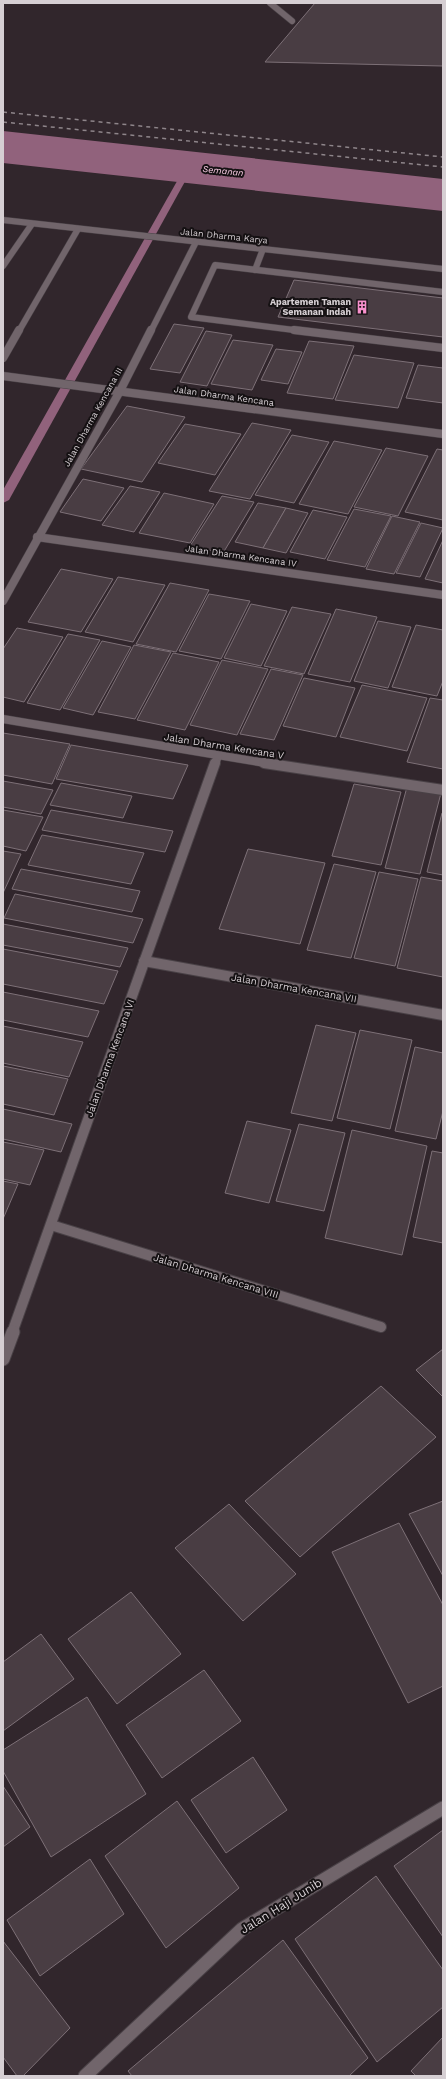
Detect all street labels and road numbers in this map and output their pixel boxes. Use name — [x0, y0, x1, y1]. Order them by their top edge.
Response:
street label: Jalan Dharma Karya — [180, 226, 268, 246]
street label: Jalan Dharma Kencana III — [62, 366, 124, 468]
street label: Jalan Dharma Kencana — [173, 384, 275, 408]
street label: Jalan Dharma Kencana IV — [185, 543, 297, 569]
street label: Jalan Dharma Kencana V — [163, 731, 285, 761]
street label: Jalan Dharma Kencana VII — [230, 972, 358, 1004]
street label: Jalan Dharma Kencana VI — [84, 998, 136, 1118]
street label: Jalan Dharma Kencana VIII — [152, 1252, 280, 1300]
street label: Jalan Haji Junib — [238, 1875, 324, 1937]

